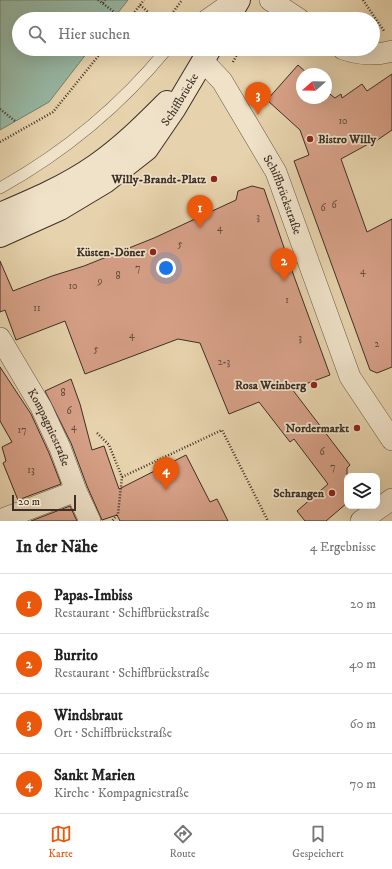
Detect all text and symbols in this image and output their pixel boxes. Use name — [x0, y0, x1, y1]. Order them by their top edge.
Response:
search box — [12, 12, 380, 56]
icon: search — [26, 23, 48, 45]
text: Hier suchen — [58, 25, 130, 44]
north arrow — [296, 68, 332, 104]
street label: Schiffbrücke — [158, 70, 202, 129]
pin: 3 — [245, 82, 271, 115]
house number: 10 — [338, 115, 348, 127]
place label: Bistro Willy — [318, 132, 376, 147]
marker: Bistro Willy — [305, 134, 315, 144]
street label: Schiffbrückstraße — [260, 152, 305, 236]
place label: Willy-Brandt-Platz — [111, 172, 207, 187]
marker: Willy-Brandt-Platz — [209, 174, 219, 184]
pin: 1 — [187, 195, 213, 228]
house number: 6 — [331, 199, 337, 211]
house number: 6 — [320, 202, 326, 214]
house number: 3 — [256, 211, 260, 223]
house number: 4 — [217, 222, 223, 234]
house number: 5 — [178, 238, 183, 250]
place label: Küsten-Döner — [76, 245, 146, 260]
marker: Küsten-Döner — [148, 247, 158, 257]
pin: 2 — [271, 248, 297, 281]
your location — [156, 258, 176, 278]
house number: 7 — [135, 262, 141, 274]
house number: 4 — [360, 265, 366, 277]
house number: 8 — [115, 270, 121, 282]
house number: 9 — [97, 275, 103, 287]
house number: 10 — [68, 280, 78, 292]
house number: 1 — [285, 294, 289, 306]
house number: 11 — [33, 302, 41, 314]
house number: 4 — [129, 329, 135, 341]
house number: 3 — [298, 332, 302, 344]
house number: 2 — [375, 338, 380, 350]
house number: 5 — [94, 343, 99, 355]
house number: 2-3 — [218, 356, 231, 368]
place label: Rosa Weinberg — [235, 378, 307, 393]
marker: Rosa Weinberg — [309, 380, 319, 390]
street label: Kompagniestraße — [24, 386, 74, 468]
house number: 8 — [60, 387, 66, 399]
house number: 6 — [66, 405, 72, 417]
house number: 4 — [71, 421, 77, 433]
place label: Nordermarkt — [286, 421, 349, 436]
marker: Nordermarkt — [352, 423, 362, 433]
house number: 17 — [18, 424, 26, 436]
house number: 6 — [319, 446, 325, 458]
pin: 4 — [153, 457, 179, 490]
house number: 7 — [330, 461, 336, 473]
house number: 13 — [27, 464, 35, 476]
map controls — [344, 473, 380, 509]
button: layers — [344, 473, 380, 509]
place label: Schrangen — [273, 486, 325, 501]
marker: Schrangen — [327, 488, 337, 498]
scale bar — [12, 493, 76, 512]
text: 20 m — [18, 495, 40, 509]
text: In der Nähe — [16, 536, 98, 558]
text: 4 Ergebnisse — [310, 539, 376, 555]
text: Papas-Imbiss — [54, 586, 132, 605]
text: 1 — [27, 596, 31, 612]
text: 20 m — [350, 596, 376, 612]
text: Restaurant · Schiffbrückstraße — [54, 605, 209, 621]
text: Burrito — [54, 646, 98, 665]
text: 2 — [26, 656, 32, 672]
text: 40 m — [349, 656, 376, 672]
text: Restaurant · Schiffbrückstraße — [54, 665, 209, 681]
text: Windsbraut — [54, 706, 123, 725]
text: 3 — [27, 716, 31, 732]
text: 60 m — [350, 716, 376, 732]
text: Ort · Schiffbrückstraße — [54, 725, 172, 741]
text: Sankt Marien — [54, 766, 135, 785]
text: 4 — [25, 776, 33, 792]
text: 70 m — [350, 776, 376, 792]
text: Kirche · Kompagniestraße — [54, 785, 189, 801]
tab: Karte — [48, 823, 73, 861]
tab: Route — [170, 823, 196, 861]
tab: Gespeichert — [292, 823, 344, 861]

